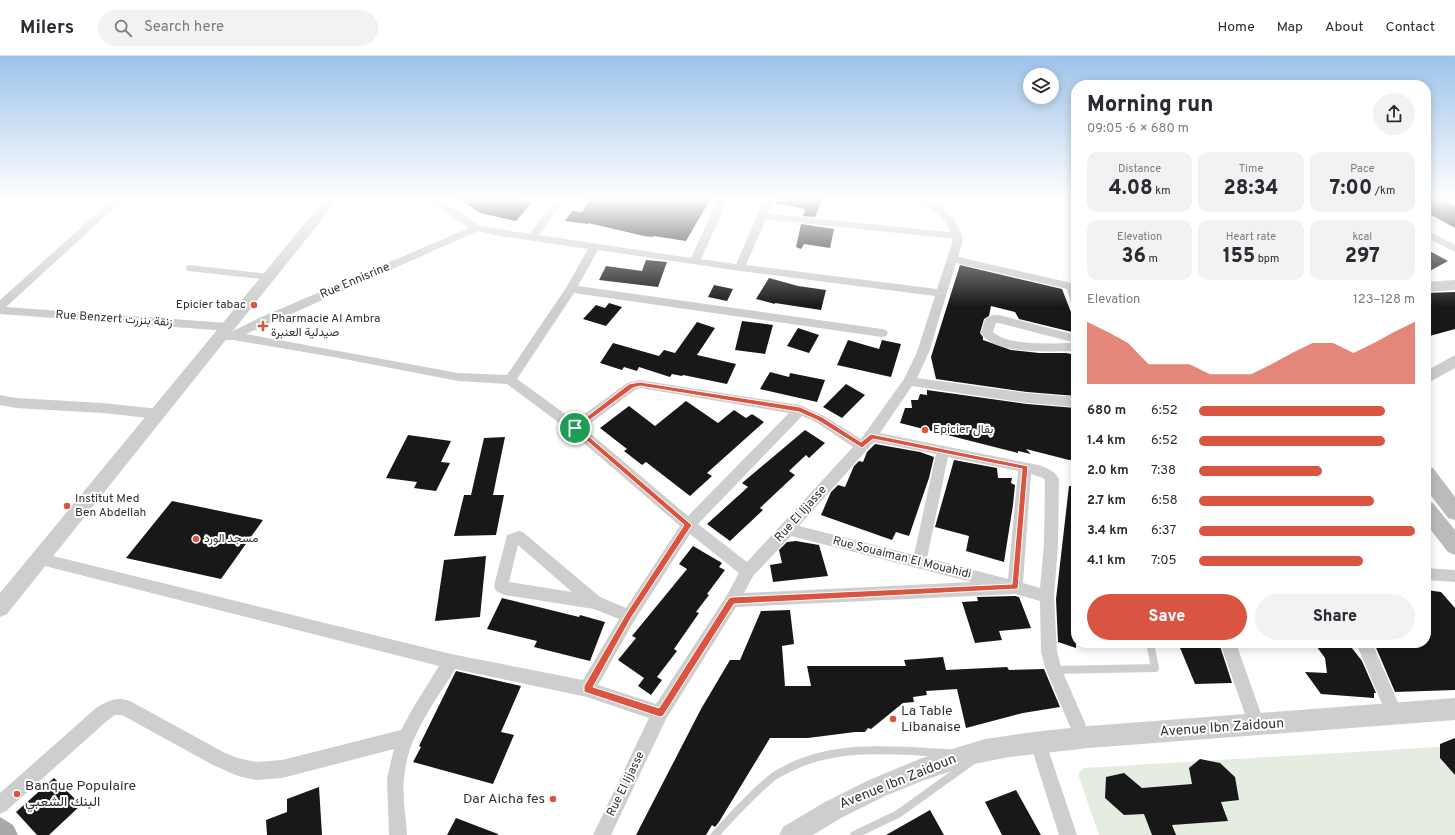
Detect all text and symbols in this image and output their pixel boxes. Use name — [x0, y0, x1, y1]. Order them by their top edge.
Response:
search box — [98, 10, 378, 46]
text: Milers — [20, 16, 74, 40]
icon: search — [112, 17, 134, 39]
text: Search here — [144, 18, 224, 37]
text: Home — [1218, 19, 1255, 36]
text: Map — [1277, 19, 1303, 36]
text: About — [1325, 19, 1364, 36]
text: Contact — [1386, 19, 1435, 36]
map controls — [1023, 68, 1059, 104]
button: layers — [1023, 68, 1059, 104]
text: Morning run — [1087, 92, 1213, 119]
button: share — [1373, 93, 1415, 135]
text: 09:05 · 6 × 680 m — [1087, 121, 1189, 137]
text: Distance — [1118, 162, 1161, 176]
text: Time — [1239, 162, 1263, 176]
text: Pace — [1350, 162, 1374, 176]
text: 4.08 — [1109, 176, 1153, 202]
text: 28:34 — [1224, 176, 1278, 202]
text: 7:00 — [1329, 176, 1372, 202]
text: km — [1153, 184, 1171, 198]
text: /km — [1372, 184, 1395, 198]
text: Elevation — [1117, 230, 1162, 244]
text: Heart rate — [1226, 230, 1276, 244]
text: kcal — [1353, 230, 1372, 244]
text: 36 — [1122, 244, 1146, 270]
text: 155 — [1223, 244, 1255, 270]
text: 297 — [1345, 244, 1380, 270]
text: m — [1146, 252, 1158, 266]
text: bpm — [1255, 252, 1279, 266]
street label: Rue Ennisrine — [318, 259, 392, 303]
text: Elevation — [1087, 292, 1140, 308]
text: 123–128 m — [1353, 292, 1415, 308]
place label: Epicier tabac — [176, 297, 246, 313]
marker: Epicier tabac — [249, 300, 259, 310]
street label: Rue Benzert زنقة بنزرت — [55, 307, 173, 331]
place label: Pharmacie Al Ambra صيدلية العنبرة — [271, 311, 380, 341]
marker: Pharmacie Al Ambra صيدلية العنبرة — [258, 321, 268, 331]
text: 680 m — [1087, 403, 1126, 419]
text: 6:52 — [1151, 403, 1178, 419]
pin — [558, 411, 592, 445]
icon: arrive — [564, 417, 586, 439]
place label: Epicier بقال — [933, 422, 993, 438]
marker: Epicier بقال — [920, 425, 930, 435]
text: 1.4 km — [1087, 433, 1126, 449]
text: 6:52 — [1151, 433, 1178, 449]
text: 2.0 km — [1087, 463, 1129, 479]
text: 7:38 — [1151, 463, 1176, 479]
street label: Rue El Ijjasse — [771, 482, 831, 546]
place label: Institut Med Ben Abdellah — [75, 491, 146, 521]
text: 2.7 km — [1087, 493, 1126, 509]
text: 6:58 — [1151, 493, 1178, 509]
marker: Institut Med Ben Abdellah — [62, 501, 72, 511]
text: 3.4 km — [1087, 523, 1128, 539]
text: 6:37 — [1151, 523, 1176, 539]
place label: مسجد الورد — [204, 531, 258, 547]
street label: Rue Souaiman El Mouahidi — [831, 533, 973, 583]
marker: مسجد الورد — [191, 534, 201, 544]
text: 4.1 km — [1087, 553, 1126, 569]
text: 7:05 — [1151, 553, 1177, 569]
button: Save — [1087, 594, 1247, 640]
button: Share — [1255, 594, 1415, 640]
place label: La Table Libanaise — [901, 703, 961, 736]
marker: La Table Libanaise — [888, 714, 898, 724]
street label: Avenue Ibn Zaidoun — [1159, 715, 1285, 741]
street label: Rue El Ijjasse — [603, 749, 649, 819]
street label: Avenue Ibn Zaidoun — [837, 751, 959, 813]
place label: Banque Populaire البنك الشعبي — [25, 778, 136, 813]
marker: Banque Populaire البنك الشعبي — [12, 789, 22, 799]
place label: Dar Aicha fes — [463, 791, 545, 808]
marker: Dar Aicha fes — [548, 794, 558, 804]

